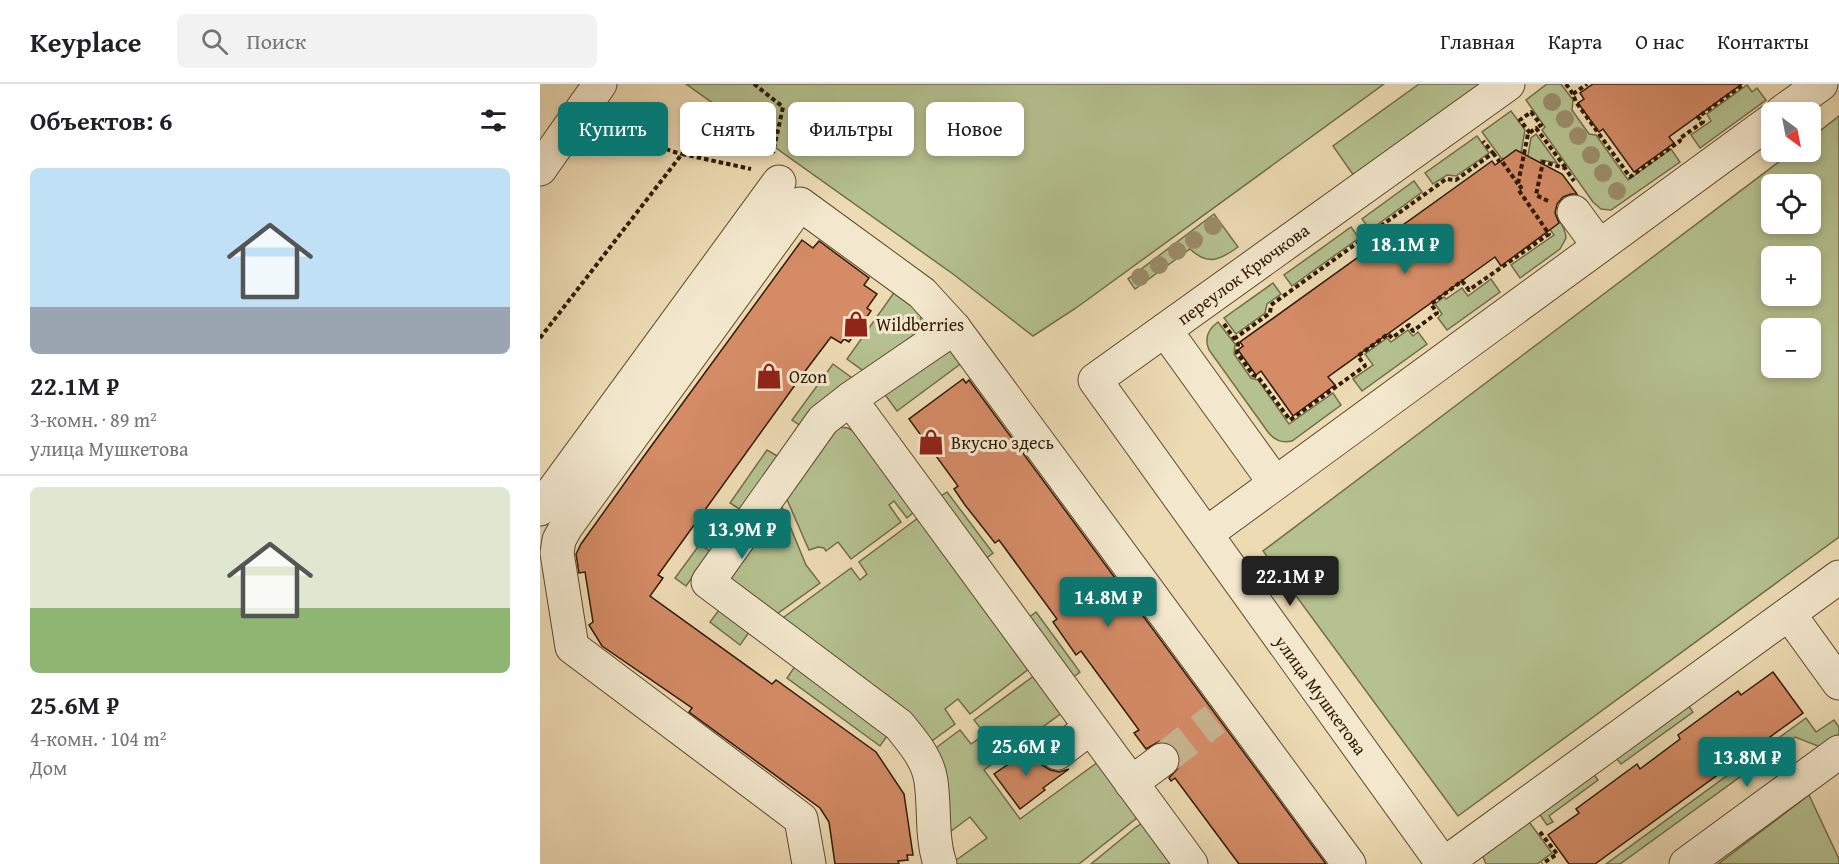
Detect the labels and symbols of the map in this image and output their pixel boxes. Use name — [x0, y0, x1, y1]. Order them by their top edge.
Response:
north arrow — [1761, 102, 1821, 162]
street label: переулок Крючкова — [1171, 216, 1315, 331]
pin: 18.1M ₽ — [1350, 224, 1460, 275]
shop icon: Wildberries — [841, 309, 871, 339]
place label: Wildberries — [876, 311, 964, 338]
shop icon: Ozon — [754, 361, 784, 391]
place label: Ozon — [789, 363, 827, 390]
shop icon: Вкусно здесь — [916, 427, 946, 457]
place label: Вкусно здесь — [951, 429, 1054, 456]
pin: 13.9M ₽ — [687, 509, 797, 560]
pin: 22.1M ₽ — [1235, 556, 1345, 607]
pin: 14.8M ₽ — [1053, 577, 1163, 628]
street label: улица Мушкетова — [1268, 629, 1374, 761]
pin: 25.6M ₽ — [971, 726, 1081, 777]
pin: 13.8M ₽ — [1692, 737, 1802, 788]

